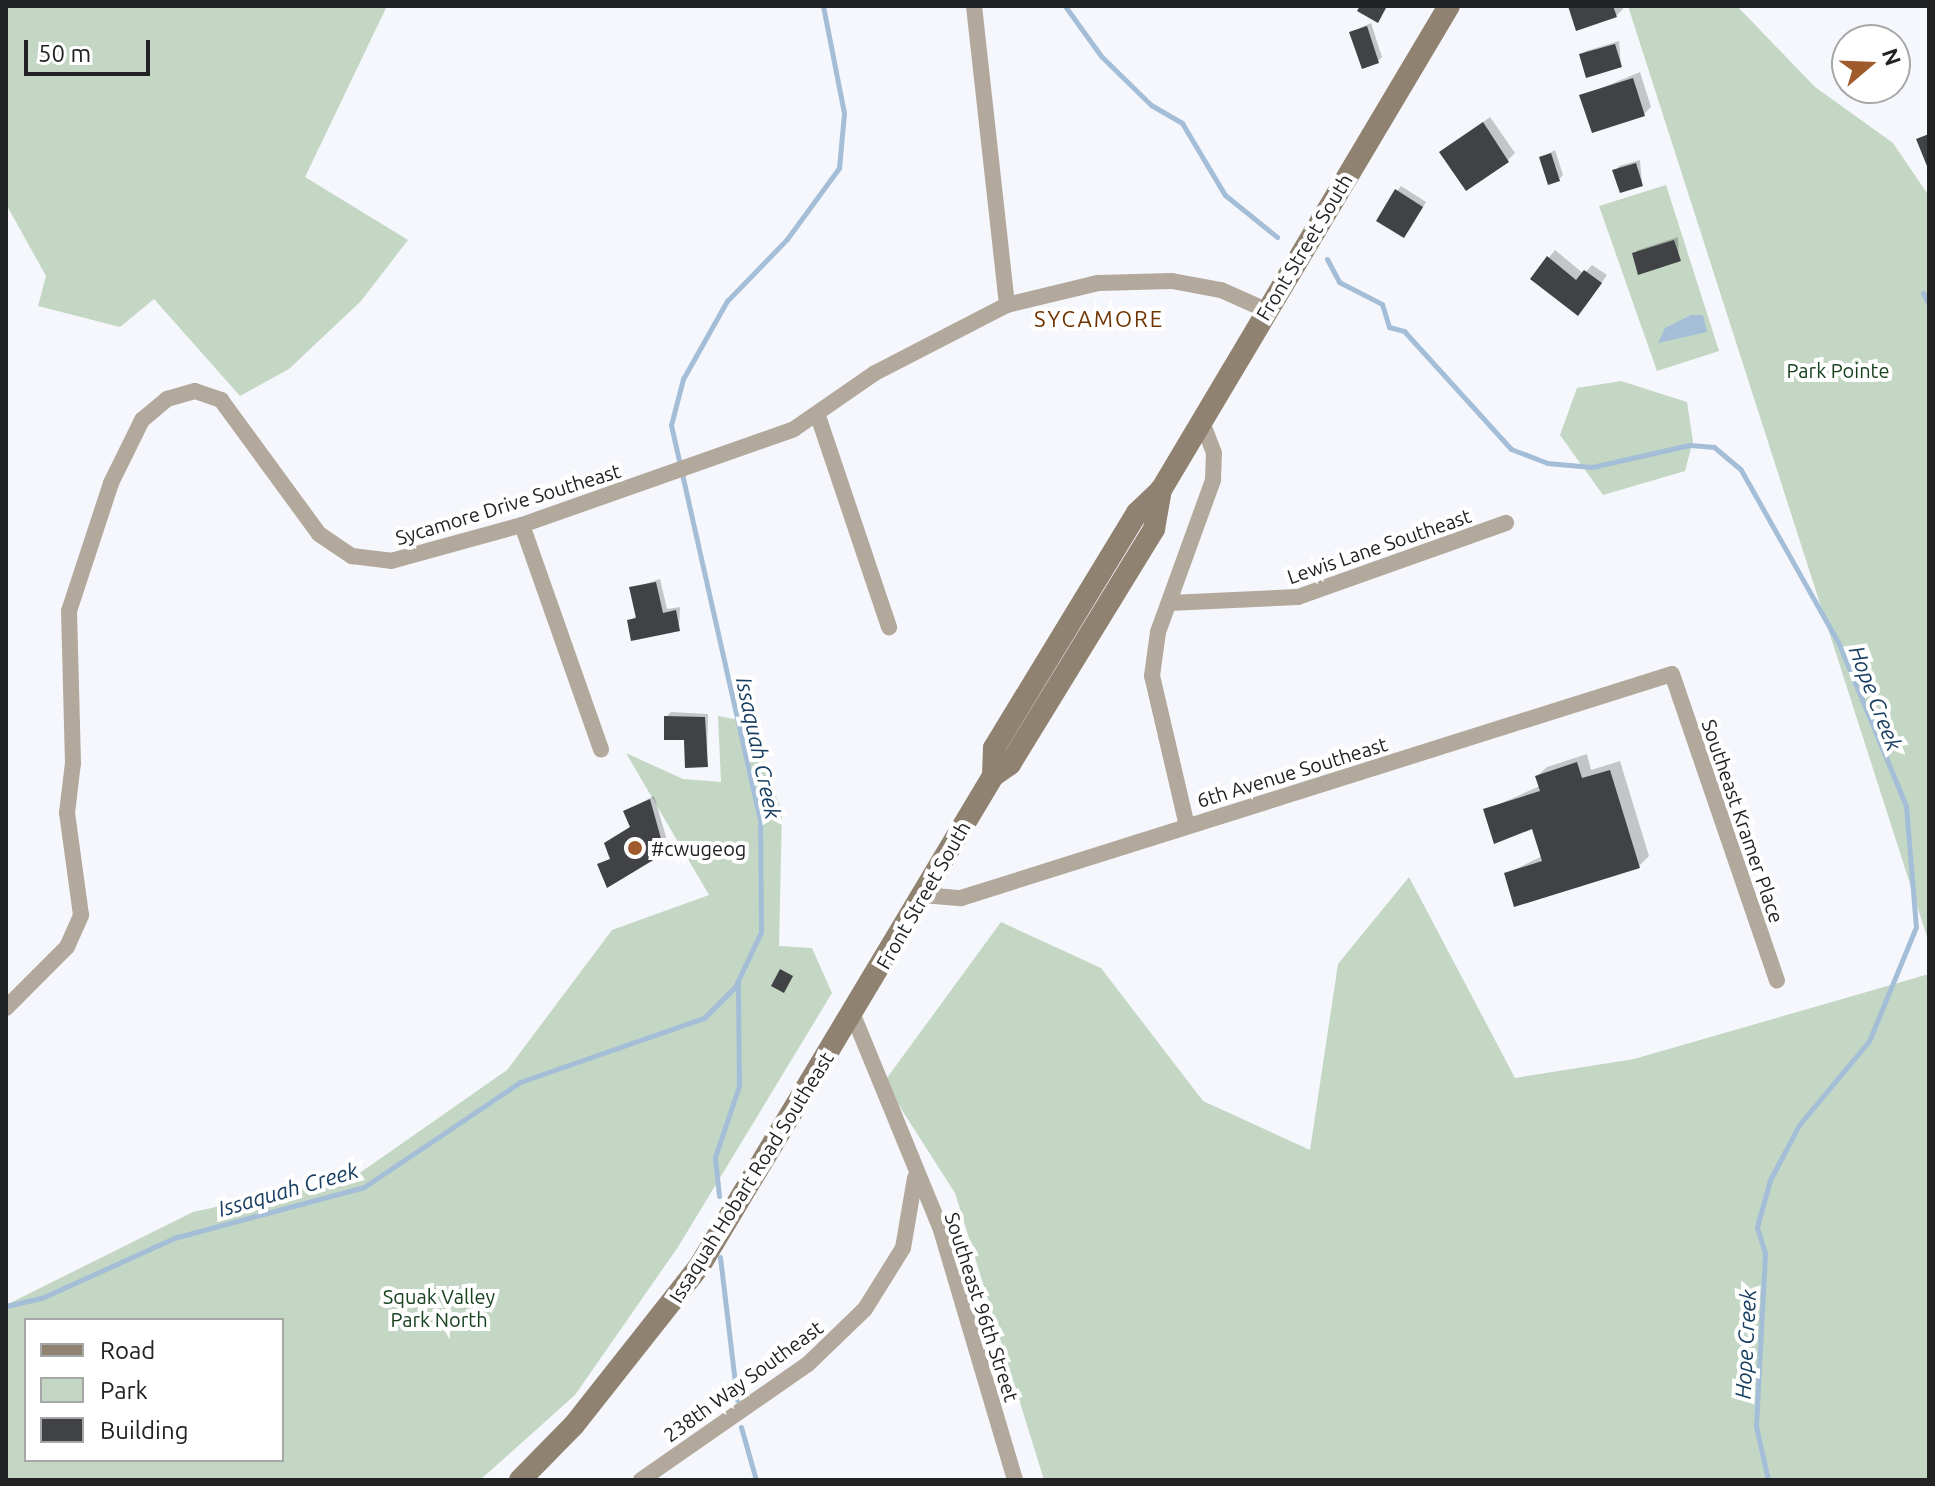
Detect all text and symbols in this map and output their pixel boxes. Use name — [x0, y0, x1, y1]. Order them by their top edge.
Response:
scale bar — [28, 24, 154, 74]
north arrow — [1831, 24, 1911, 104]
text: 50 m — [38, 40, 91, 67]
text: N — [1878, 45, 1907, 69]
street label: Front Street South — [1251, 169, 1357, 325]
district label: SYCAMORE — [1034, 306, 1164, 332]
park label: Park Pointe — [1787, 358, 1889, 382]
street label: Sycamore Drive Southeast — [393, 458, 623, 550]
street label: Lewis Lane Southeast — [1284, 503, 1474, 589]
water label: Hope Creek — [1844, 642, 1908, 754]
water label: Issaquah Creek — [731, 675, 787, 821]
street label: Southeast Kramer Place — [1697, 716, 1789, 926]
street label: 6th Avenue Southeast — [1194, 732, 1390, 812]
street label: Front Street South — [871, 817, 975, 973]
place label: #cwugeog — [651, 836, 746, 860]
marker: #cwugeog — [626, 839, 644, 857]
street label: Issaquah Hobart Road Southeast — [664, 1047, 838, 1307]
water label: Issaquah Creek — [215, 1156, 361, 1222]
street label: Southeast 96th Street — [940, 1209, 1024, 1405]
park label: Squak Valley Park North — [383, 1284, 495, 1331]
water label: Hope Creek — [1729, 1288, 1761, 1400]
street label: 238th Way Southeast — [659, 1315, 827, 1447]
legend — [24, 1318, 284, 1462]
text: Road — [100, 1337, 155, 1364]
text: Park — [100, 1377, 148, 1404]
text: Building — [100, 1417, 188, 1444]

